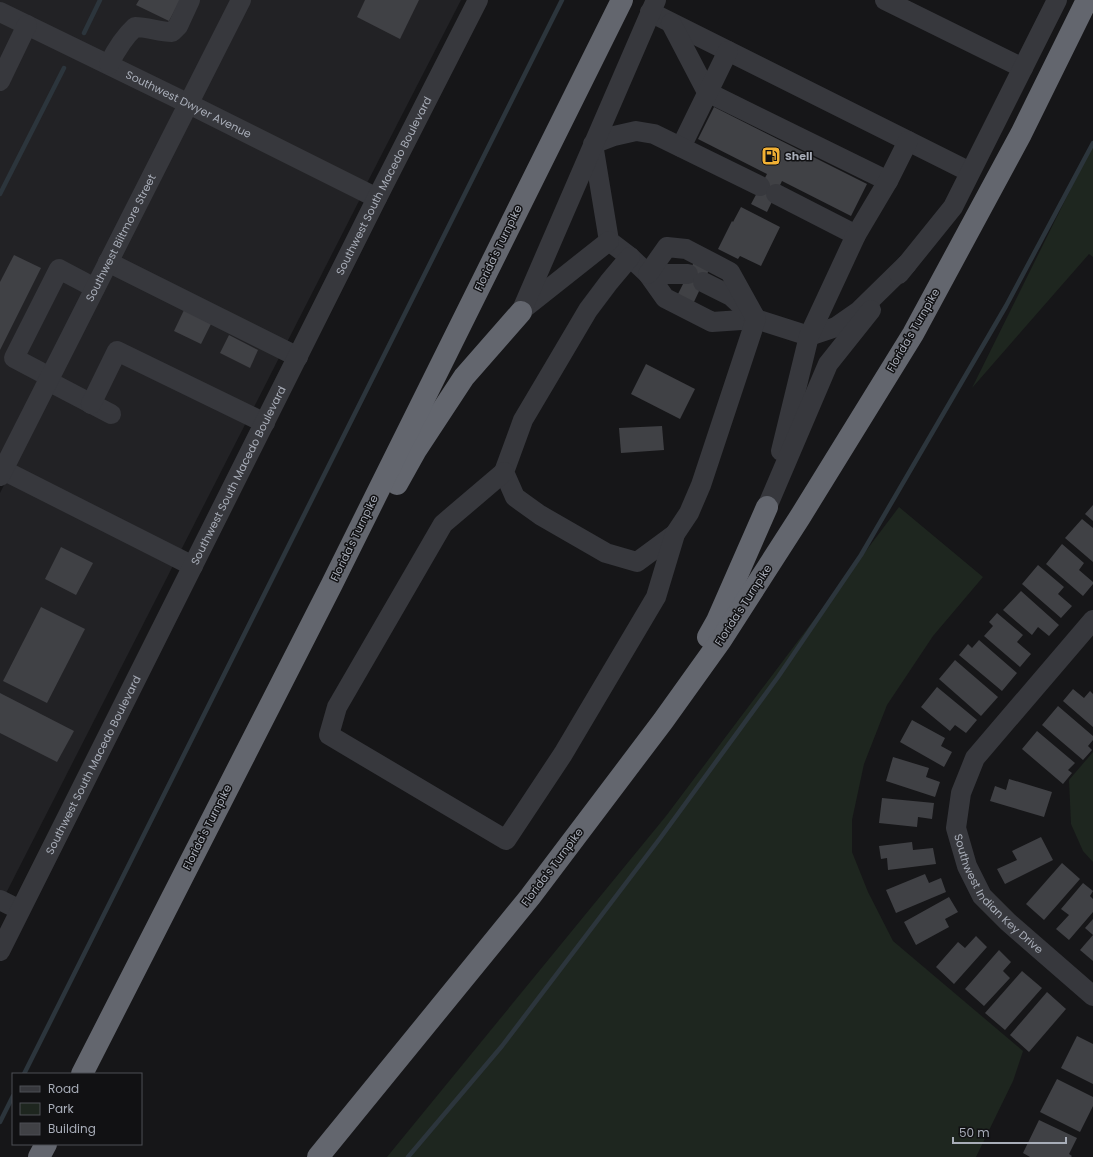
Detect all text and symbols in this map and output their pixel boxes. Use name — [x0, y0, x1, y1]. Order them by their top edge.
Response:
street label: Southwest Dwyer Avenue — [123, 66, 254, 142]
street label: Southwest South Macedo Boulevard — [332, 94, 435, 278]
fuel station icon: Shell — [760, 145, 782, 167]
place label: Shell — [785, 148, 812, 164]
street label: Southwest Biltmore Street — [82, 171, 160, 304]
street label: Florida's Turnpike — [470, 202, 526, 294]
street label: Florida's Turnpike — [883, 285, 944, 375]
street label: Southwest South Macedo Boulevard — [187, 383, 290, 567]
street label: Florida's Turnpike — [326, 492, 382, 584]
street label: Florida's Turnpike — [711, 561, 775, 649]
street label: Southwest South Macedo Boulevard — [42, 673, 145, 857]
street label: Florida's Turnpike — [178, 781, 236, 873]
street label: Florida's Turnpike — [517, 824, 587, 909]
street label: Southwest Indian Key Drive — [950, 832, 1047, 957]
legend — [12, 1073, 142, 1145]
text: Road — [48, 1080, 79, 1097]
text: Park — [48, 1100, 75, 1117]
scale bar — [953, 1119, 1066, 1145]
text: Building — [48, 1120, 96, 1137]
text: 50 m — [959, 1124, 990, 1141]

